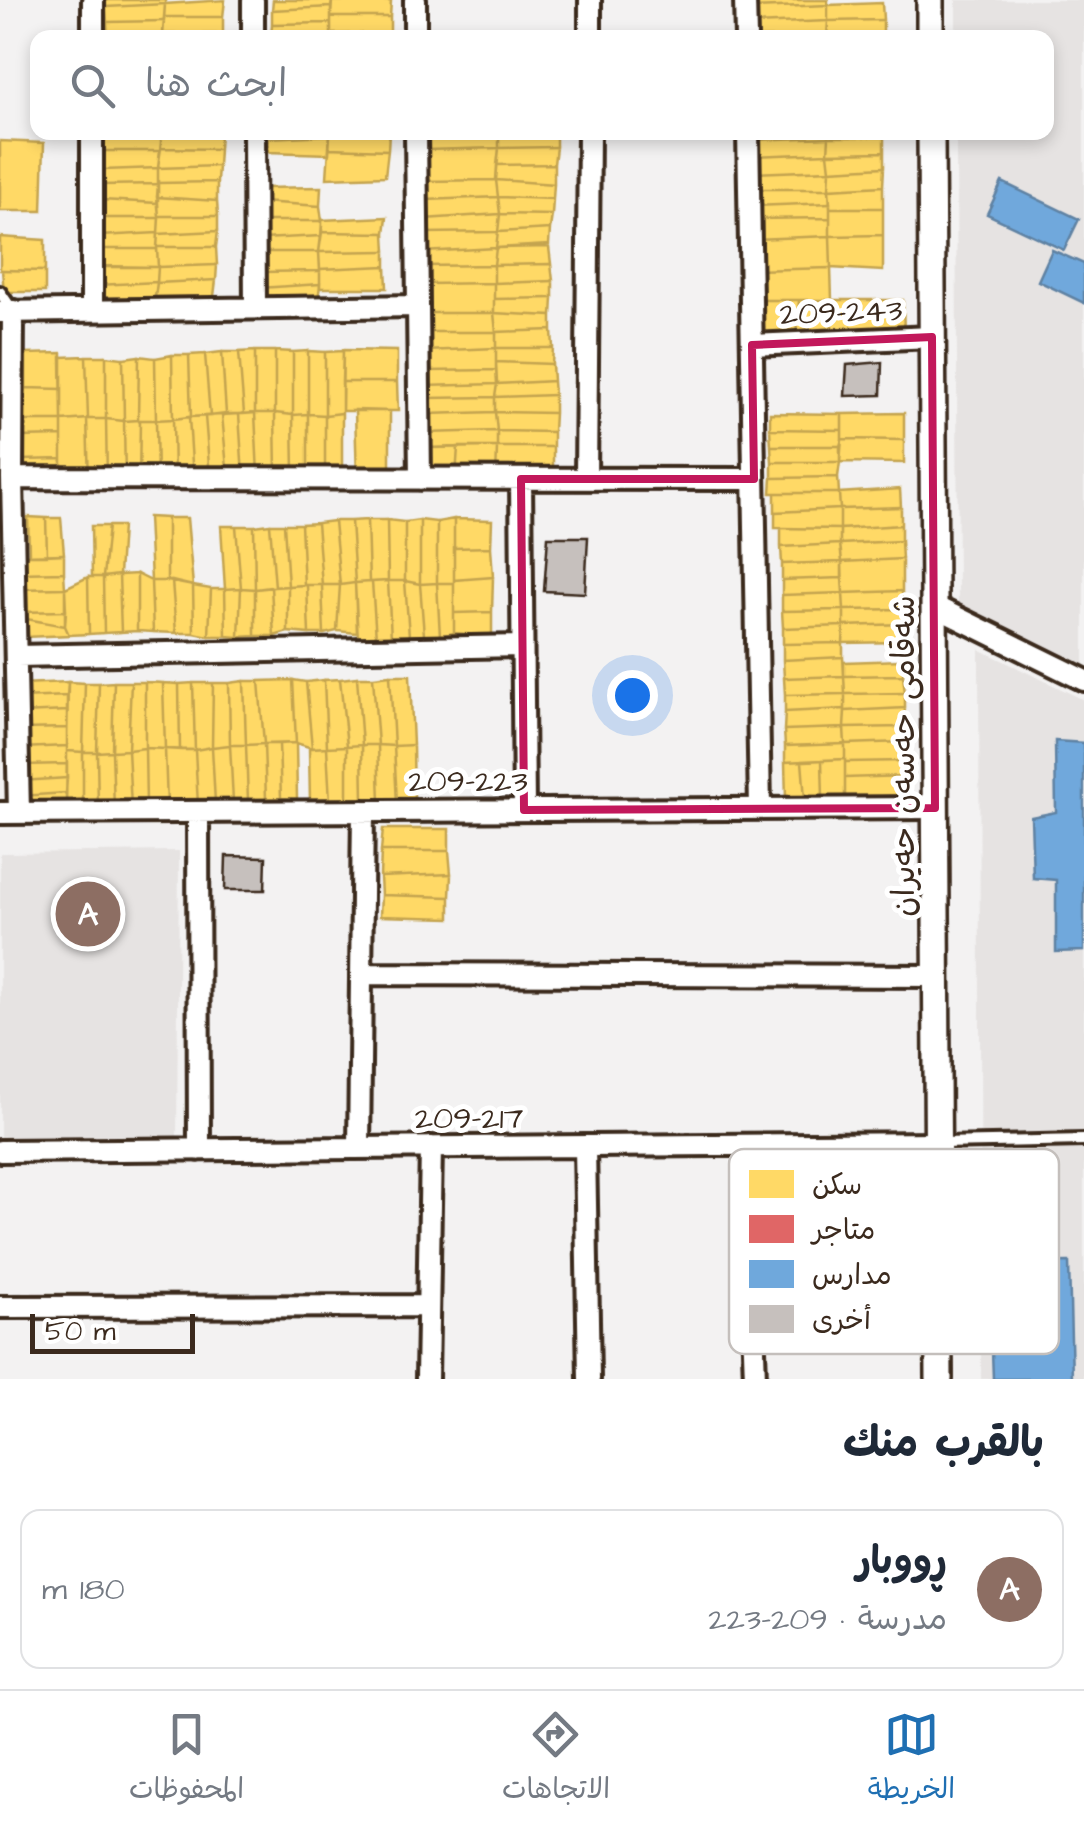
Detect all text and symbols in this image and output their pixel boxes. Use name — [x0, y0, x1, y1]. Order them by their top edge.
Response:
search box — [30, 30, 1054, 140]
icon: search — [65, 58, 120, 113]
text: ابحث هنا — [145, 59, 287, 111]
street label: 209-243 — [779, 288, 903, 337]
street label: شەقامی حەسەن حەیران — [882, 595, 927, 917]
your location — [607, 670, 658, 721]
street label: 209-223 — [408, 759, 528, 804]
pin: A — [56, 876, 120, 952]
street label: 209-217 — [415, 1096, 524, 1141]
legend — [729, 1149, 1059, 1354]
text: سكن — [812, 1166, 862, 1205]
text: متاجر — [810, 1211, 875, 1250]
text: مدارس — [812, 1256, 892, 1295]
text: أخرى — [812, 1301, 871, 1340]
scale bar — [30, 1309, 195, 1354]
text: 50 m — [45, 1312, 116, 1351]
text: بالقرب منك — [843, 1415, 1044, 1473]
text: ڕووبار — [856, 1536, 947, 1588]
text: 180 m — [42, 1567, 125, 1612]
text: A — [999, 1567, 1020, 1612]
text: مدرسة · 209-223 — [708, 1597, 947, 1642]
tab: المحفوظات — [129, 1707, 244, 1813]
tab: الاتجاهات — [502, 1707, 610, 1813]
tab: الخريطة — [868, 1707, 955, 1813]

